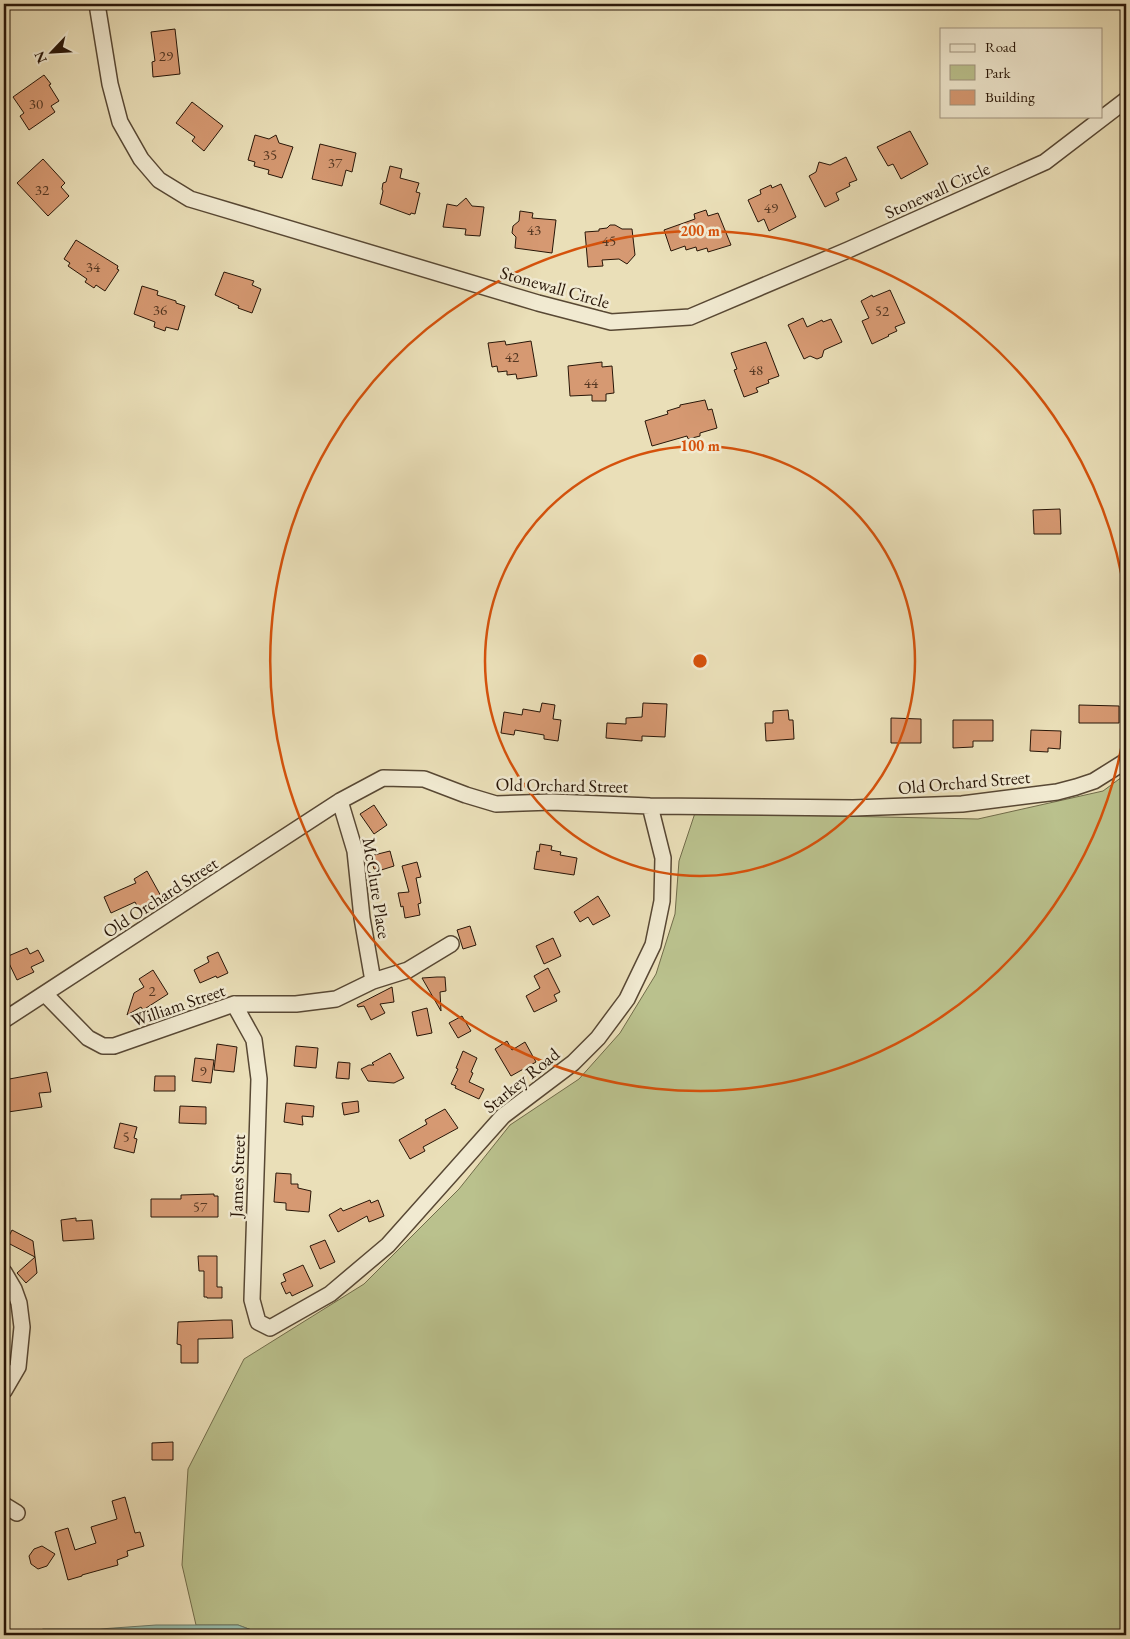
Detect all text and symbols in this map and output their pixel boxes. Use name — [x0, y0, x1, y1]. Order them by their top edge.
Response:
north arrow — [28, 28, 78, 78]
legend — [940, 28, 1102, 118]
text: Road — [985, 37, 1017, 56]
house number: 29 — [159, 46, 173, 65]
text: N — [29, 48, 51, 66]
text: Park — [985, 63, 1012, 82]
text: Building — [985, 87, 1035, 106]
house number: 30 — [29, 94, 43, 113]
house number: 35 — [263, 145, 277, 164]
house number: 37 — [328, 153, 343, 172]
street label: Stonewall Circle — [881, 157, 993, 223]
house number: 32 — [35, 180, 50, 199]
house number: 49 — [764, 198, 778, 217]
house number: 43 — [527, 220, 541, 239]
text: 200 m — [680, 221, 720, 240]
house number: 45 — [602, 231, 616, 250]
house number: 34 — [86, 257, 101, 276]
street label: Stonewall Circle — [498, 260, 612, 314]
house number: 36 — [153, 300, 167, 319]
house number: 52 — [875, 301, 890, 320]
house number: 42 — [505, 347, 520, 366]
house number: 48 — [749, 360, 763, 379]
house number: 44 — [584, 373, 599, 392]
text: 100 m — [680, 436, 720, 455]
centre of rings — [691, 652, 709, 670]
street label: Old Orchard Street — [897, 765, 1031, 799]
street label: Old Orchard Street — [496, 772, 629, 798]
street label: McClure Place — [358, 836, 396, 940]
street label: Old Orchard Street — [98, 851, 222, 943]
street label: William Street — [128, 978, 228, 1032]
house number: 2 — [148, 981, 156, 1000]
street label: Starkey Road — [478, 1042, 565, 1118]
house number: 9 — [199, 1061, 207, 1080]
house number: 5 — [122, 1127, 130, 1146]
street label: James Street — [224, 1134, 250, 1220]
house number: 57 — [193, 1197, 208, 1216]

